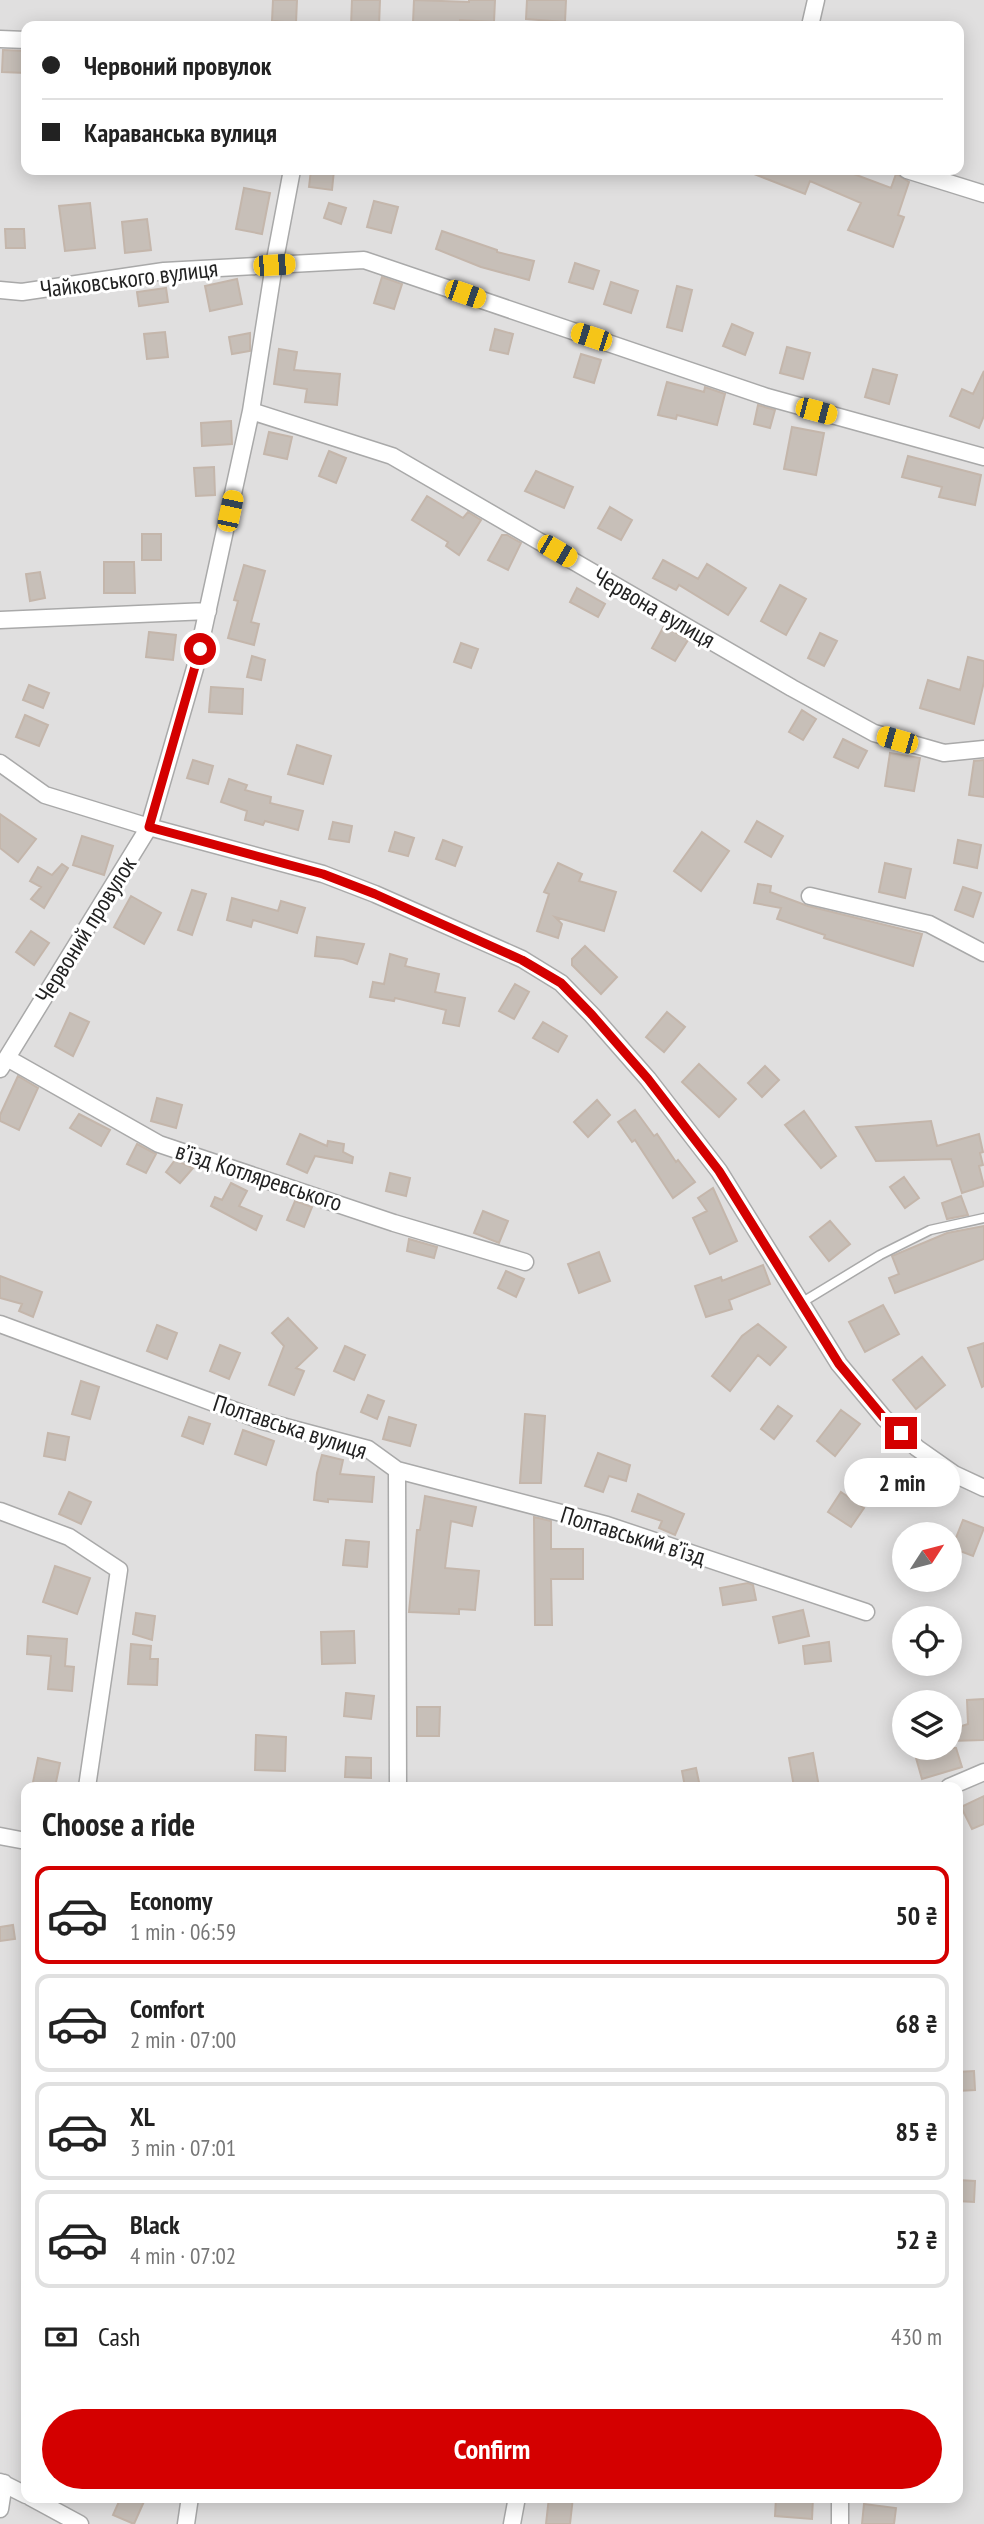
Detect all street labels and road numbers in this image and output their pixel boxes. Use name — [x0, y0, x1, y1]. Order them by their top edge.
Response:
street label: Чайковського вулиця — [38, 252, 220, 305]
street label: Червона вулиця — [588, 560, 721, 655]
street label: Червоний провулок — [28, 850, 144, 1009]
street label: в’їзд Котляревського — [172, 1135, 346, 1218]
street label: Полтавська вулиця — [209, 1387, 371, 1466]
street label: Полтавський в’їзд — [557, 1499, 710, 1572]

